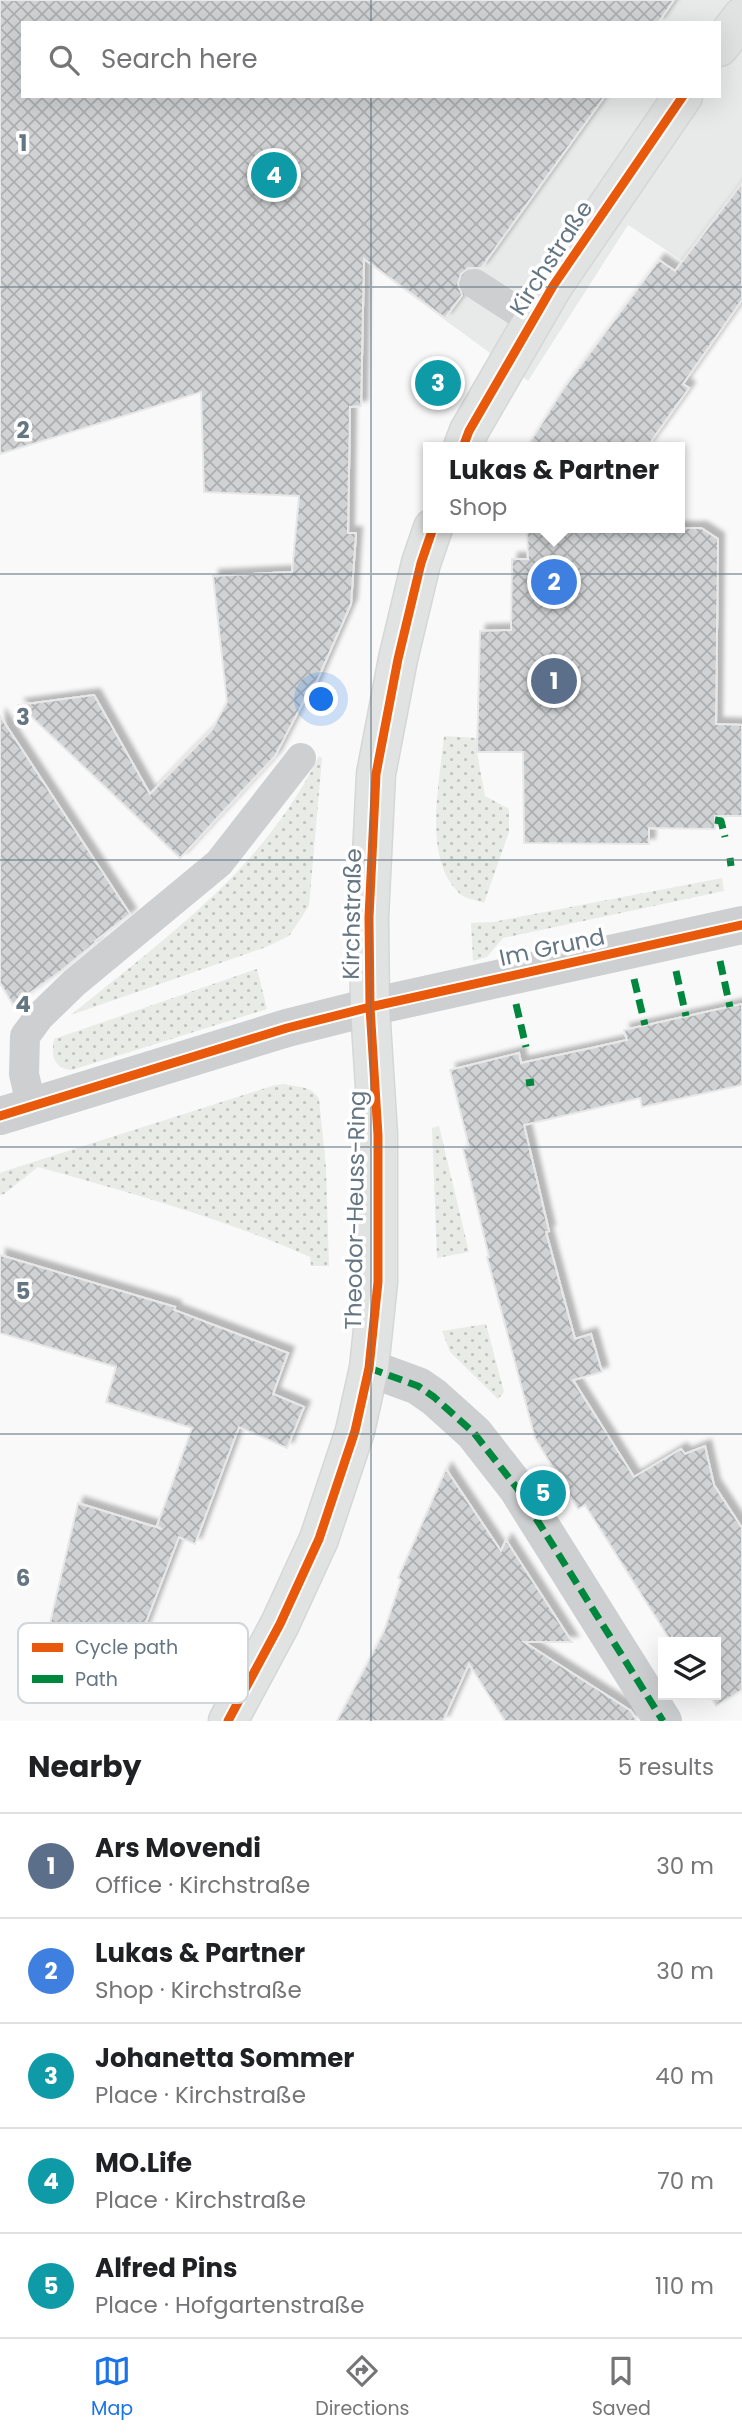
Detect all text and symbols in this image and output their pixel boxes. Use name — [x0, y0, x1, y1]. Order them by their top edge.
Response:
search box — [21, 21, 721, 98]
icon: search — [45, 41, 83, 79]
text: Search here — [101, 41, 258, 77]
text: 1 — [19, 127, 27, 159]
pin: 4 — [251, 149, 297, 201]
street label: Kirchstraße — [502, 194, 600, 322]
pin: 3 — [415, 357, 461, 409]
text: 2 — [16, 414, 30, 446]
popup — [423, 442, 685, 533]
text: Lukas & Partner — [449, 452, 659, 488]
text: Shop — [449, 491, 507, 523]
pin: 2 — [531, 556, 577, 608]
pin: 1 — [531, 655, 577, 707]
your location — [304, 682, 338, 716]
text: 3 — [16, 701, 30, 733]
street label: Kirchstraße — [335, 848, 369, 980]
street label: Im Grund — [496, 920, 608, 974]
text: 4 — [15, 988, 31, 1020]
street label: Theodor-Heuss-Ring — [337, 1090, 373, 1330]
text: 5 — [16, 1275, 30, 1307]
pin: 5 — [520, 1467, 566, 1519]
text: 6 — [16, 1562, 30, 1594]
legend — [18, 1623, 248, 1703]
text: Cycle path — [75, 1634, 178, 1661]
map controls — [658, 1637, 721, 1700]
button: layers — [658, 1637, 721, 1700]
text: Path — [75, 1666, 118, 1693]
text: Nearby — [28, 1745, 142, 1788]
text: 5 results — [618, 1751, 714, 1783]
text: Ars Movendi — [95, 1830, 261, 1866]
text: 1 — [47, 1850, 55, 1882]
text: 30 m — [656, 1850, 714, 1882]
text: Office · Kirchstraße — [95, 1869, 310, 1901]
text: Lukas & Partner — [95, 1935, 305, 1971]
text: 2 — [44, 1955, 58, 1987]
text: 30 m — [656, 1955, 714, 1987]
text: Shop · Kirchstraße — [95, 1974, 302, 2006]
text: Johanetta Sommer — [95, 2040, 354, 2076]
text: 3 — [44, 2060, 58, 2092]
text: 40 m — [655, 2060, 714, 2092]
text: Place · Kirchstraße — [95, 2079, 306, 2111]
text: MO.Life — [95, 2145, 192, 2181]
text: 4 — [43, 2165, 59, 2197]
text: 70 m — [657, 2165, 714, 2197]
text: Place · Kirchstraße — [95, 2184, 306, 2216]
text: Alfred Pins — [95, 2250, 237, 2286]
text: 5 — [44, 2270, 58, 2302]
text: 110 m — [655, 2270, 714, 2302]
text: Place · Hofgartenstraße — [95, 2289, 365, 2321]
tab: Map — [91, 2352, 133, 2423]
tab: Directions — [315, 2352, 410, 2423]
tab: Saved — [592, 2352, 651, 2423]

